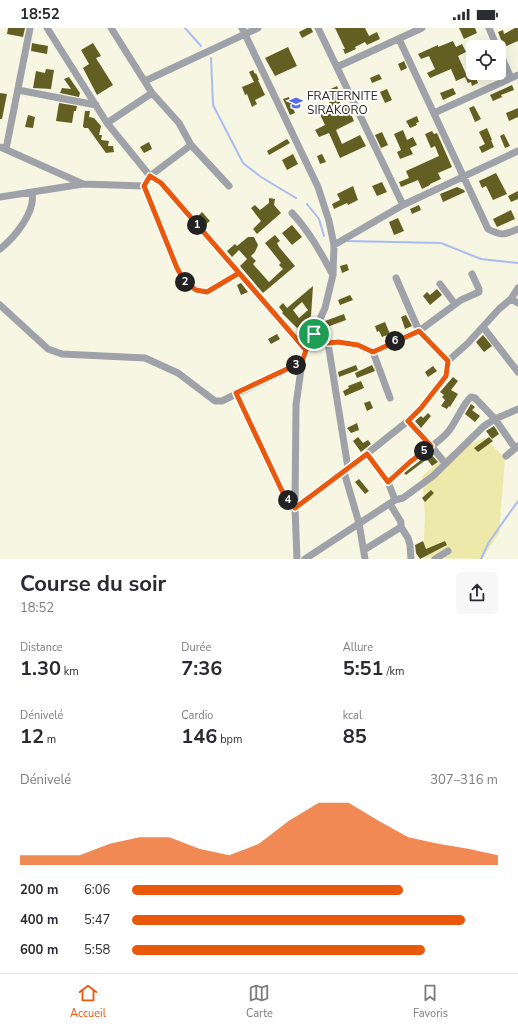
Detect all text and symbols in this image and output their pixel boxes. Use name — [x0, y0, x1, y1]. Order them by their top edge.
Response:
text: 18:52 — [20, 4, 60, 24]
map controls — [466, 40, 506, 80]
button: locate — [466, 40, 506, 80]
place label: FRATERNITE SIRAKORO — [307, 88, 378, 118]
school or university icon: FRATERNITE SIRAKORO — [288, 95, 304, 111]
pin: 1 — [187, 215, 207, 235]
text: 1 — [194, 217, 200, 232]
pin: 2 — [175, 272, 195, 292]
text: 2 — [182, 274, 188, 289]
pin — [297, 317, 331, 351]
icon: arrive — [303, 323, 325, 345]
pin: 6 — [385, 331, 405, 351]
text: 6 — [392, 333, 398, 348]
pin: 3 — [286, 355, 306, 375]
text: 3 — [293, 357, 299, 372]
pin: 5 — [414, 441, 434, 461]
text: 5 — [421, 443, 427, 458]
pin: 4 — [278, 490, 298, 510]
text: 4 — [285, 492, 291, 507]
text: Course du soir — [20, 569, 166, 599]
button: share — [456, 572, 498, 614]
text: 18:52 — [20, 599, 54, 617]
text: Distance — [20, 640, 63, 655]
text: Durée — [181, 640, 211, 655]
text: Allure — [343, 640, 373, 655]
text: 1.30 — [20, 655, 61, 682]
text: 7:36 — [181, 655, 222, 682]
text: 5:51 — [343, 655, 384, 682]
text: km — [61, 664, 79, 679]
text: /km — [384, 664, 404, 679]
text: Dénivelé — [20, 708, 63, 723]
text: Cardio — [181, 708, 213, 723]
text: kcal — [343, 708, 362, 723]
text: 12 — [20, 723, 44, 750]
text: 146 — [181, 723, 217, 750]
text: 85 — [343, 723, 367, 750]
text: m — [44, 732, 56, 747]
text: bpm — [217, 732, 242, 747]
text: Dénivelé — [20, 771, 71, 789]
text: 307–316 m — [430, 771, 498, 789]
text: 200 m — [20, 881, 58, 899]
text: 6:06 — [84, 881, 110, 899]
text: 400 m — [20, 911, 58, 929]
text: 5:47 — [84, 911, 110, 929]
text: 600 m — [20, 941, 58, 959]
text: 5:58 — [84, 941, 110, 959]
tab: Accueil — [70, 982, 106, 1021]
tab: Carte — [246, 982, 273, 1021]
tab: Favoris — [413, 982, 448, 1021]

